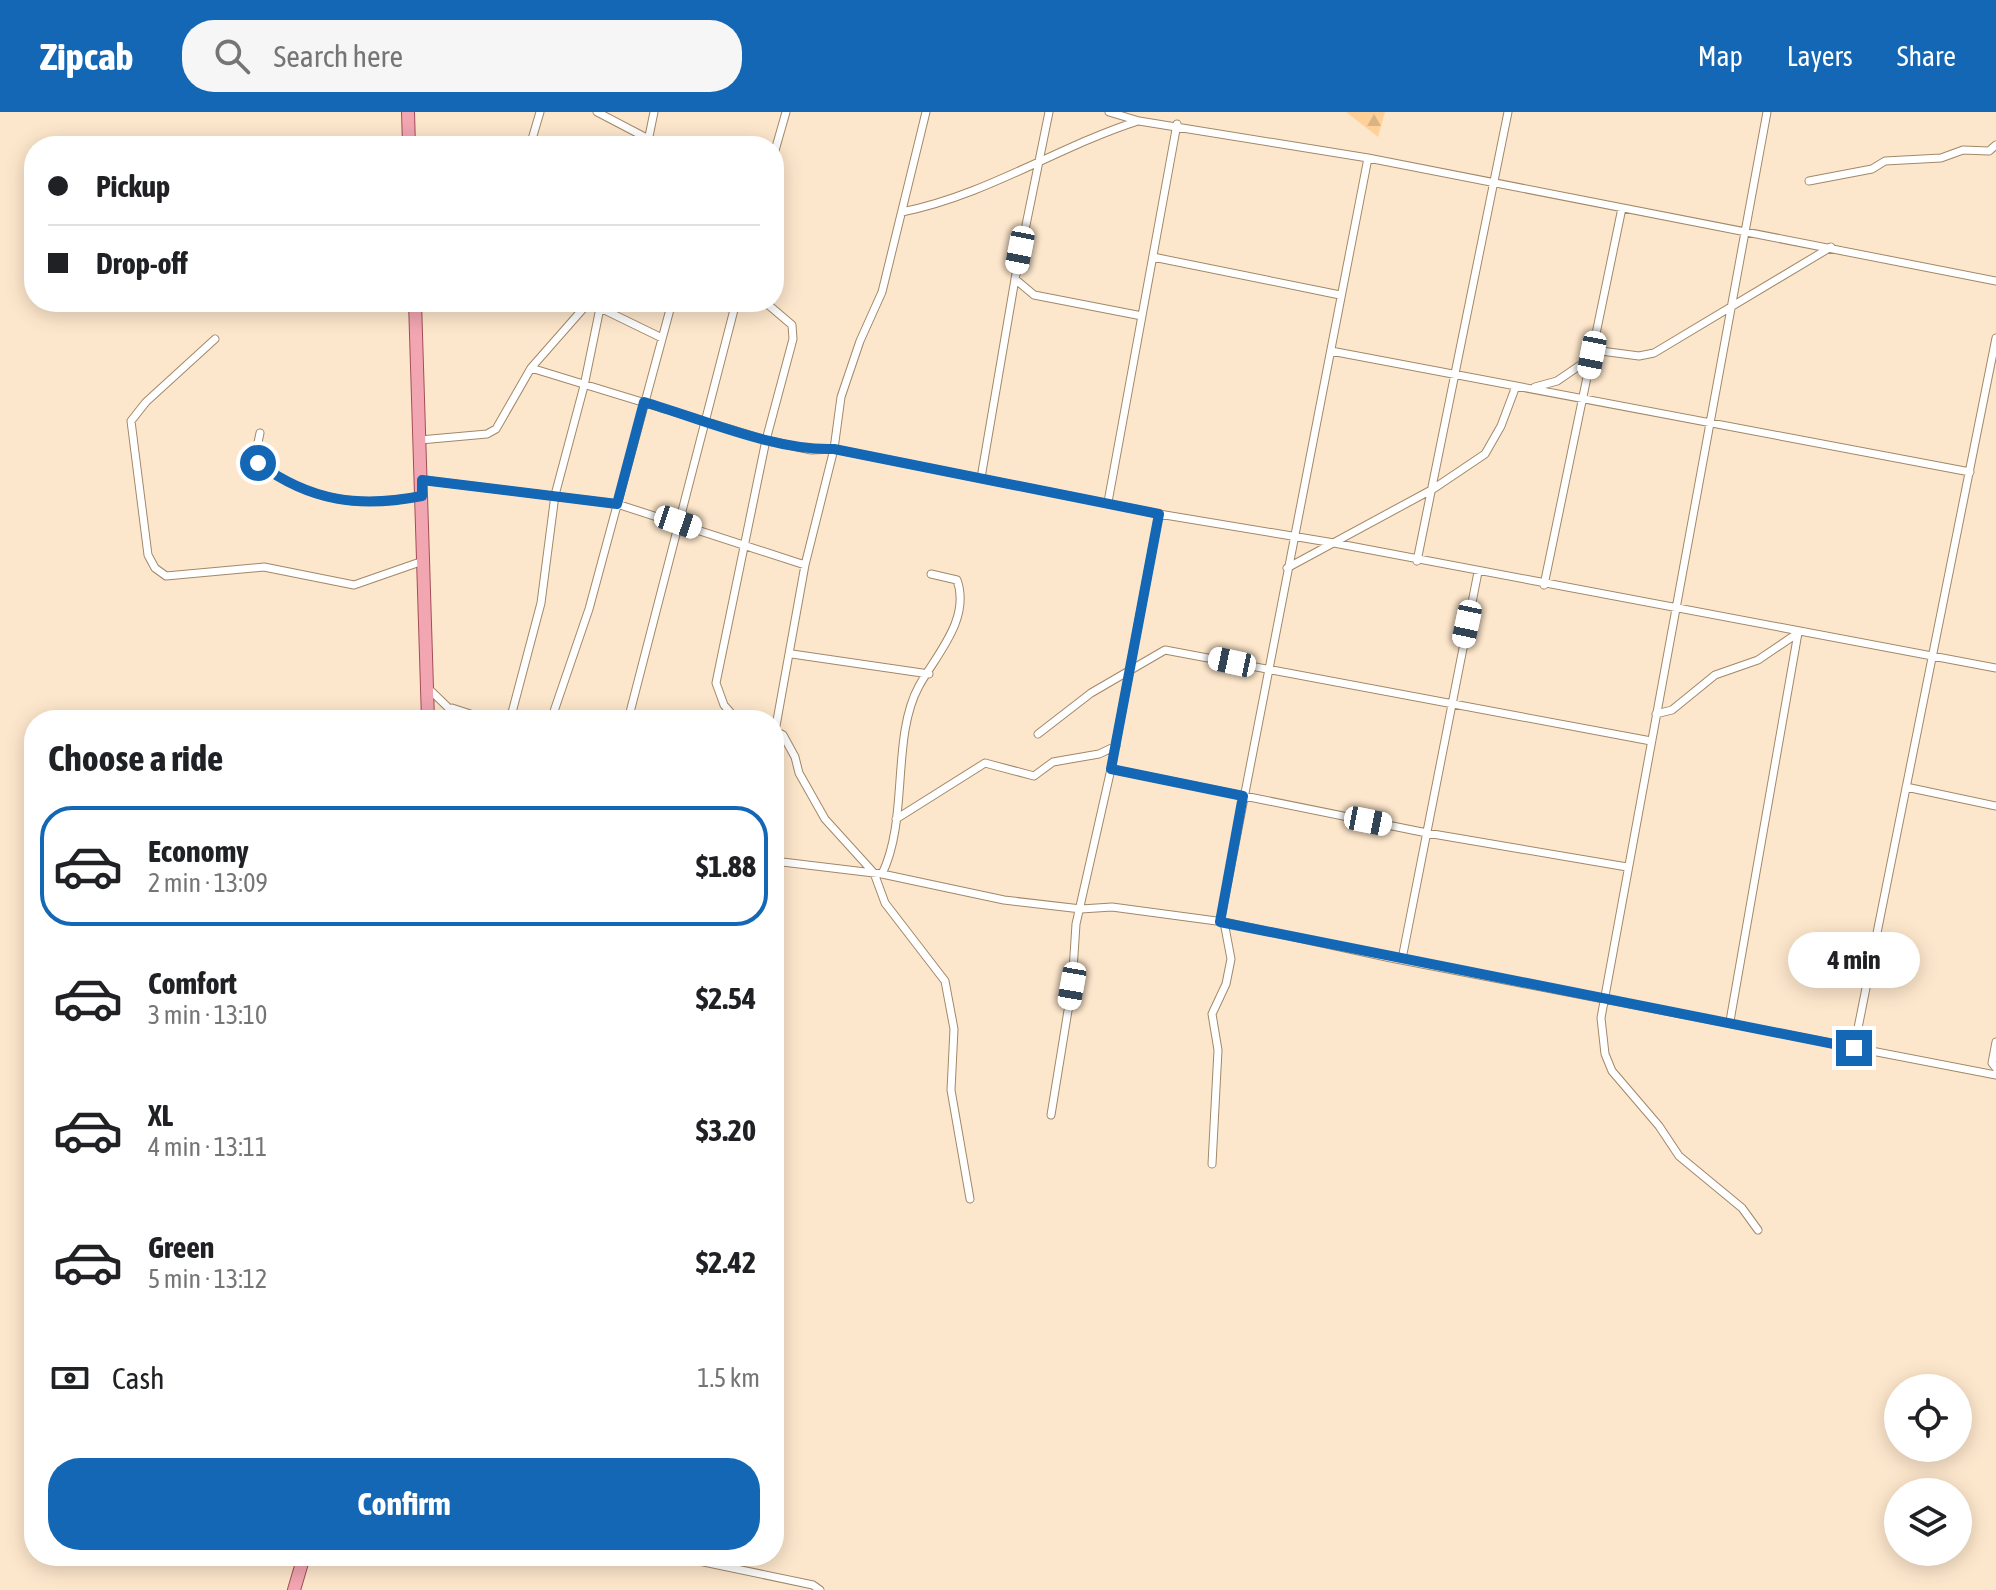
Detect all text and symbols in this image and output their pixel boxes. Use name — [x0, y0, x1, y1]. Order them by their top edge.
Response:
search box — [182, 20, 742, 92]
icon: search — [210, 34, 254, 78]
text: Zipcab — [40, 35, 134, 78]
text: Search here — [274, 39, 403, 73]
text: Map — [1698, 40, 1743, 72]
text: Layers — [1787, 40, 1853, 72]
text: Share — [1897, 40, 1956, 72]
text: Pickup — [96, 169, 170, 203]
car — [1004, 224, 1036, 276]
text: Drop-off — [96, 246, 188, 280]
car — [1576, 329, 1608, 381]
route start — [240, 445, 276, 481]
car — [651, 503, 705, 541]
car — [1450, 598, 1484, 650]
car — [1206, 645, 1258, 679]
text: Choose a ride — [48, 737, 223, 779]
car — [1342, 805, 1394, 837]
icon: car — [52, 830, 124, 902]
text: Economy — [148, 834, 249, 868]
text: $1.88 — [696, 849, 756, 883]
text: 2 min · 13:09 — [148, 868, 268, 898]
callout: 4 min — [1788, 932, 1920, 988]
text: 4 min — [1827, 945, 1881, 975]
car — [1056, 960, 1088, 1012]
icon: car — [52, 962, 124, 1034]
text: Comfort — [148, 966, 237, 1000]
text: $2.54 — [696, 981, 756, 1015]
text: 3 min · 13:10 — [148, 1000, 267, 1030]
route end — [1836, 1030, 1872, 1066]
icon: car — [52, 1094, 124, 1166]
text: XL — [148, 1098, 173, 1132]
text: $3.20 — [696, 1113, 756, 1147]
text: 4 min · 13:11 — [148, 1132, 267, 1162]
icon: car — [52, 1226, 124, 1298]
text: Green — [148, 1230, 214, 1264]
text: $2.42 — [696, 1245, 756, 1279]
text: 5 min · 13:12 — [148, 1264, 267, 1294]
icon: cash — [48, 1356, 92, 1400]
text: Cash — [112, 1361, 165, 1395]
text: 1.5 km — [697, 1363, 760, 1393]
map controls — [1884, 1374, 1972, 1566]
button: locate — [1884, 1374, 1972, 1462]
button: Confirm — [48, 1458, 760, 1550]
button: layers — [1884, 1478, 1972, 1566]

